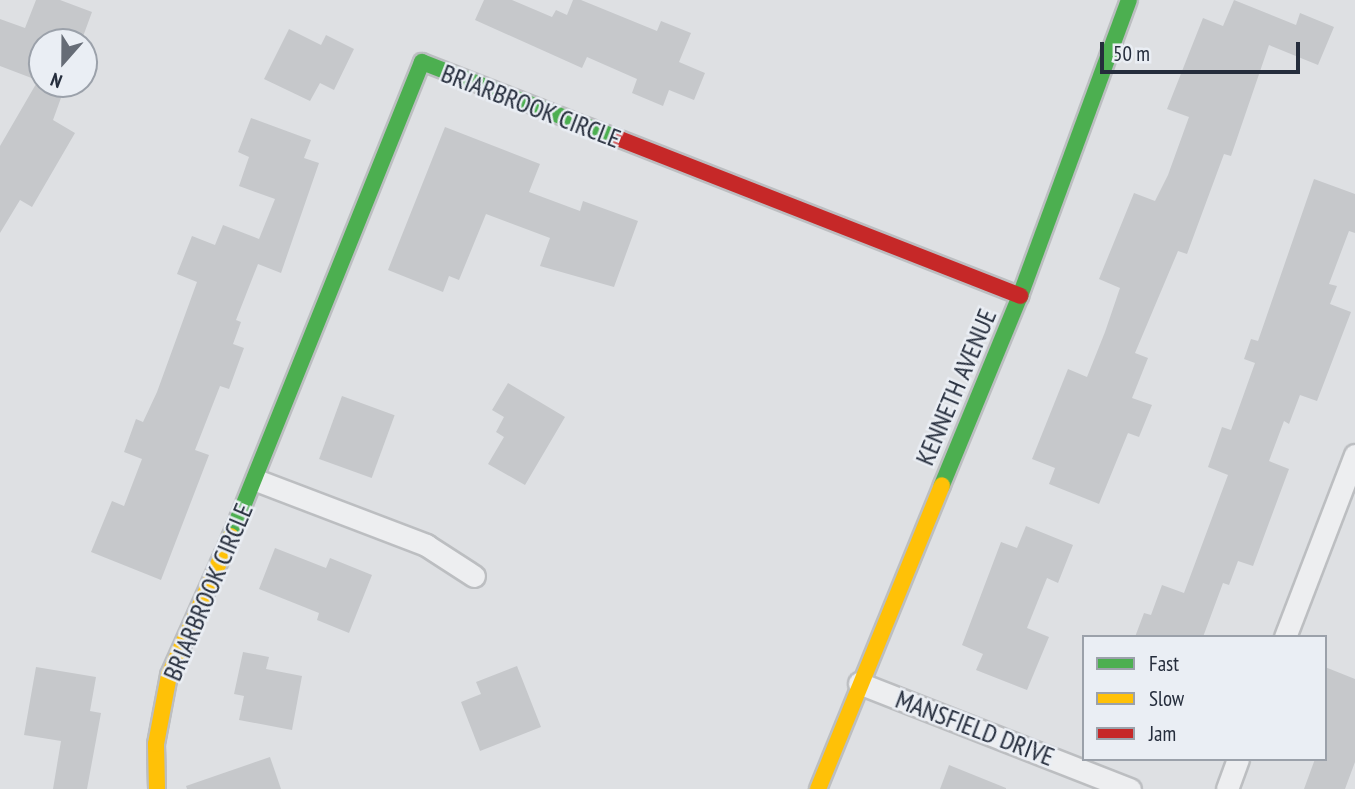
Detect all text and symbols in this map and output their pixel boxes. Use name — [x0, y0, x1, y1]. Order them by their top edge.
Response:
north arrow — [28, 28, 98, 98]
scale bar — [1103, 28, 1302, 72]
text: 50 m — [1113, 40, 1150, 67]
street label: BRIARBROOK CIRCLE — [437, 57, 625, 155]
text: N — [47, 68, 65, 94]
street label: KENNETH AVENUE — [909, 304, 1003, 470]
street label: BRIARBROOK CIRCLE — [157, 498, 259, 686]
legend — [1082, 635, 1327, 761]
text: Fast — [1149, 650, 1179, 677]
street label: MANSFIELD DRIVE — [891, 683, 1059, 773]
text: Slow — [1149, 685, 1184, 712]
text: Jam — [1149, 720, 1176, 747]

